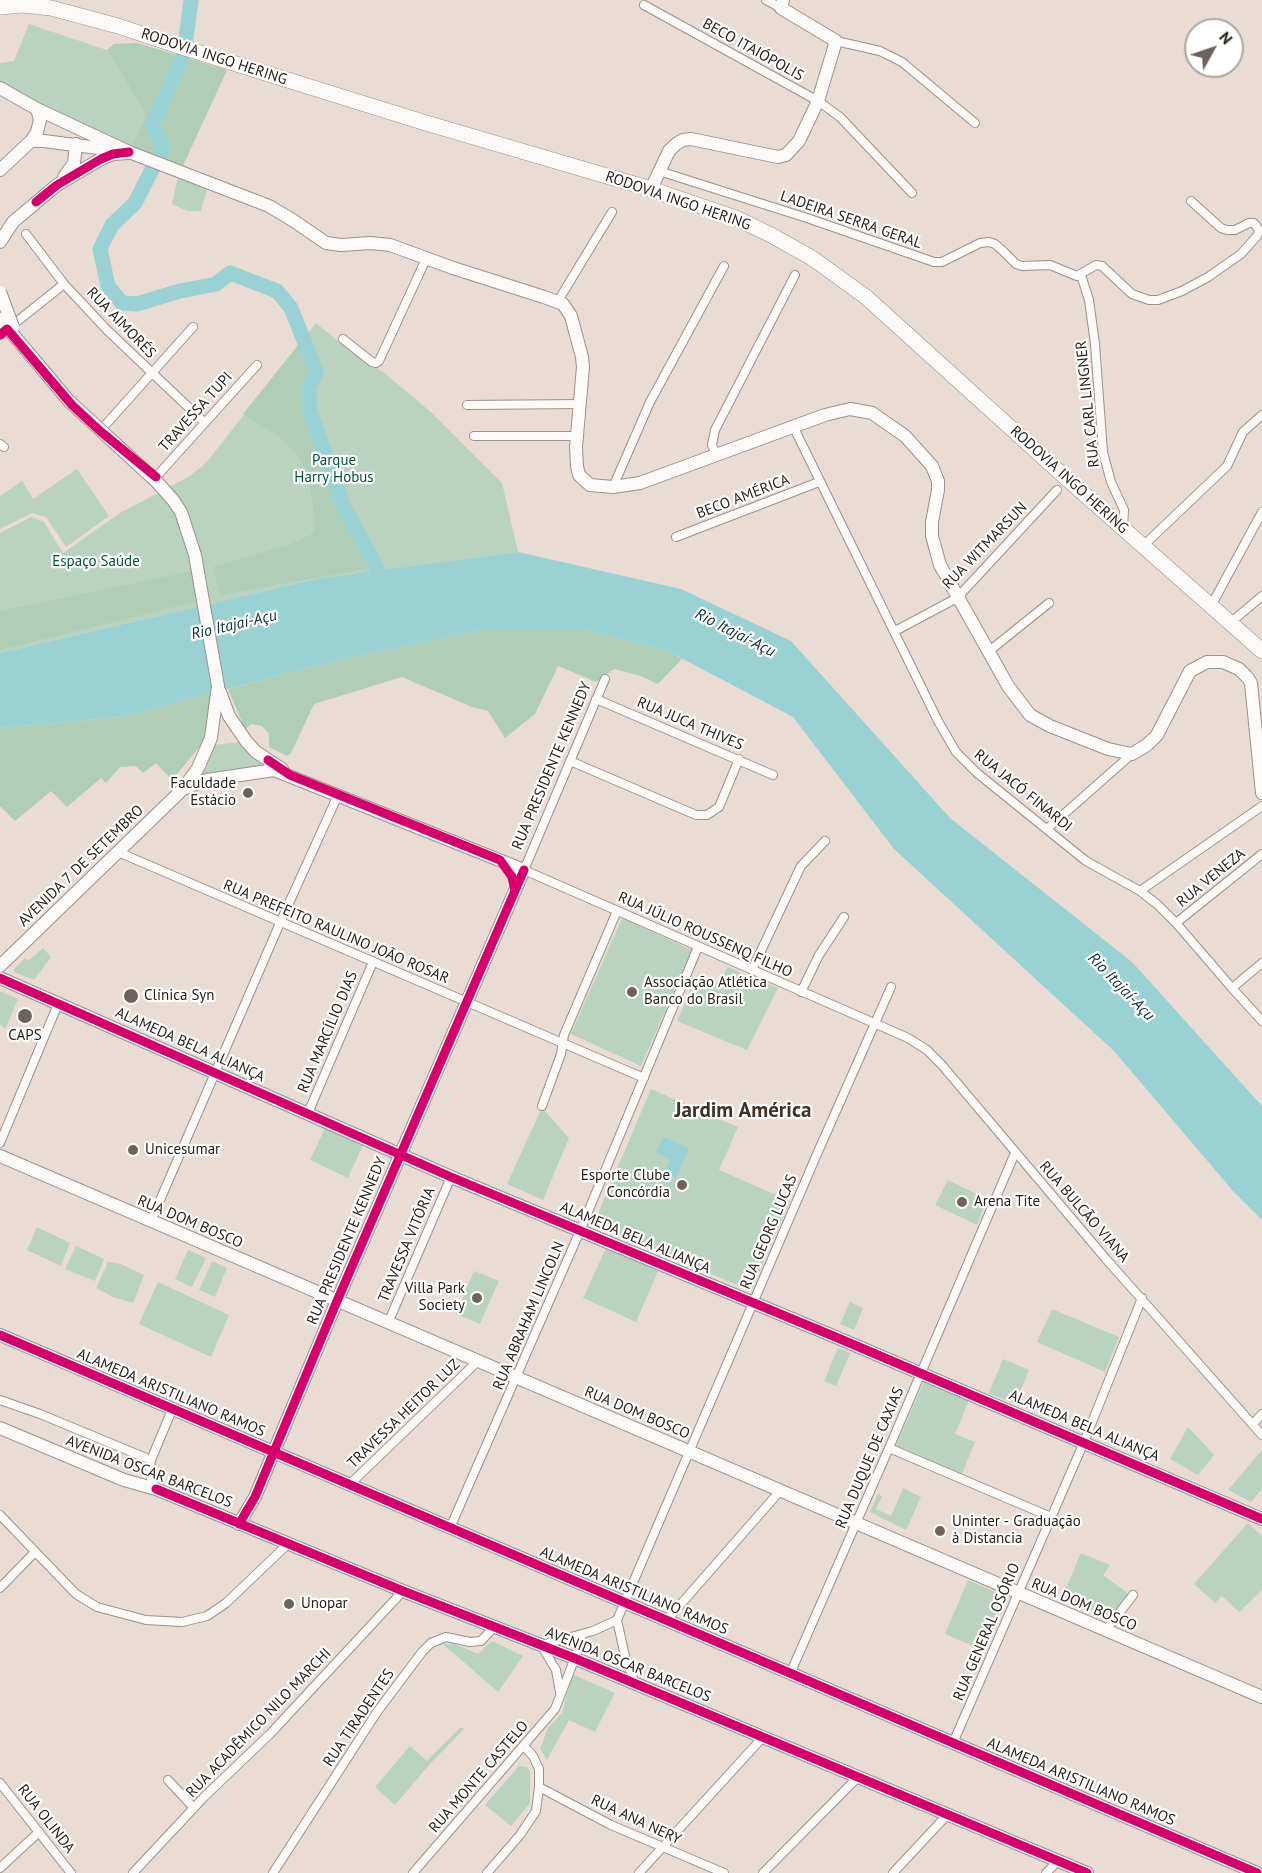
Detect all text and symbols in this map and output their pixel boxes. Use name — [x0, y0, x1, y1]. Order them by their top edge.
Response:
street label: BECO ITAIÓPOLIS — [699, 15, 807, 85]
north arrow — [1184, 18, 1244, 78]
street label: RODOVIA INGO HERING — [139, 25, 289, 89]
text: N — [1215, 27, 1237, 48]
street label: RODOVIA INGO HERING — [603, 168, 753, 234]
street label: LADEIRA SERRA GERAL — [778, 187, 924, 253]
street label: RUA AIMORÉS — [83, 284, 159, 362]
street label: RUA CARL LINGNER — [1072, 340, 1104, 468]
street label: TRAVESSA TUPI — [155, 368, 237, 456]
street label: RODOVIA INGO HERING — [1006, 422, 1132, 538]
park label: Parque Harry Hobus — [294, 452, 374, 487]
street label: BECO AMÉRICA — [694, 471, 792, 523]
street label: RUA WITMARSUN — [939, 499, 1031, 593]
park label: Espaço Saúde — [52, 553, 140, 571]
water label: Rio Itajaí-Açu — [692, 605, 778, 661]
water label: Rio Itajaí-Açu — [189, 606, 279, 644]
street label: RUA PRESIDENTE KENNEDY — [508, 679, 596, 853]
street label: RUA JUCA THIVES — [634, 693, 746, 755]
street label: RUA JACÓ FINARDI — [970, 746, 1076, 836]
place label: Faculdade Estácio — [170, 775, 236, 810]
marker: Faculdade Estácio — [241, 786, 255, 800]
street label: AVENIDA 7 DE SETEMBRO — [15, 802, 147, 930]
street label: RUA VENEZA — [1173, 845, 1249, 911]
street label: RUA PREFEITO RAULINO JOÃO ROSAR — [220, 876, 452, 988]
street label: RUA JÚLIO ROUSSENQ FILHO — [615, 888, 795, 982]
water label: Rio Itajaí-Açu — [1084, 949, 1158, 1025]
street label: RUA MARCÍLIO DIAS — [294, 968, 362, 1096]
place label: Associação Atlética Banco do Brasil — [644, 974, 767, 1009]
marker: Associação Atlética Banco do Brasil — [625, 985, 639, 999]
marker: Clínica Syn — [122, 987, 140, 1005]
place label: Clínica Syn — [144, 987, 215, 1005]
street label: ALAMEDA BELA ALIANÇA — [113, 1004, 267, 1086]
marker: CAPS — [16, 1007, 34, 1025]
place label: CAPS — [8, 1027, 42, 1045]
district label: Jardim América — [675, 1098, 811, 1124]
place label: Unicesumar — [145, 1141, 220, 1159]
marker: Unicesumar — [126, 1143, 140, 1157]
street label: RUA PRESIDENTE KENNEDY — [303, 1154, 391, 1328]
street label: RUA BULCÃO VIANA — [1035, 1158, 1133, 1266]
place label: Esporte Clube Concórdia — [581, 1167, 670, 1202]
street label: RUA GEORG LUCAS — [737, 1172, 801, 1292]
marker: Esporte Clube Concórdia — [675, 1178, 689, 1192]
street label: TRAVESSA VITÓRIA — [375, 1185, 439, 1305]
street label: RUA DOM BOSCO — [135, 1192, 245, 1252]
place label: Arena Tite — [974, 1193, 1040, 1211]
marker: Arena Tite — [955, 1195, 969, 1209]
street label: ALAMEDA BELA ALIANÇA — [557, 1198, 713, 1278]
street label: RUA ABRAHAM LINCOLN — [490, 1239, 568, 1393]
place label: Villa Park Society — [405, 1280, 465, 1315]
marker: Villa Park Society — [470, 1291, 484, 1305]
street label: ALAMEDA ARISTILIANO RAMOS — [74, 1345, 268, 1441]
street label: TRAVESSA HEITOR LUZ — [344, 1356, 464, 1472]
street label: RUA DOM BOSCO — [582, 1383, 692, 1443]
street label: RUA DUQUE DE CAXIAS — [832, 1385, 908, 1531]
street label: ALAMEDA BELA ALIANÇA — [1006, 1386, 1162, 1466]
street label: AVENIDA OSCAR BARCELOS — [63, 1432, 235, 1512]
place label: Uninter - Graduação à Distancia — [952, 1513, 1081, 1548]
marker: Uninter - Graduação à Distancia — [933, 1524, 947, 1538]
street label: ALAMEDA ARISTILIANO RAMOS — [537, 1543, 731, 1639]
street label: RUA GENERAL OSÓRIO — [950, 1560, 1024, 1704]
street label: RUA DOM BOSCO — [1029, 1575, 1139, 1635]
place label: Unopar — [301, 1595, 348, 1613]
marker: Unopar — [282, 1597, 296, 1611]
street label: AVENIDA OSCAR BARCELOS — [543, 1624, 713, 1706]
street label: RUA ACADÊMICO NILO MARCHI — [183, 1645, 335, 1801]
street label: RUA TIRADENTES — [320, 1666, 398, 1770]
street label: RUA MONTE CASTELO — [426, 1717, 532, 1837]
street label: ALAMEDA ARISTILIANO RAMOS — [984, 1734, 1178, 1830]
street label: RUA OLINDA — [14, 1781, 78, 1857]
street label: RUA ANA NERY — [588, 1791, 684, 1849]

